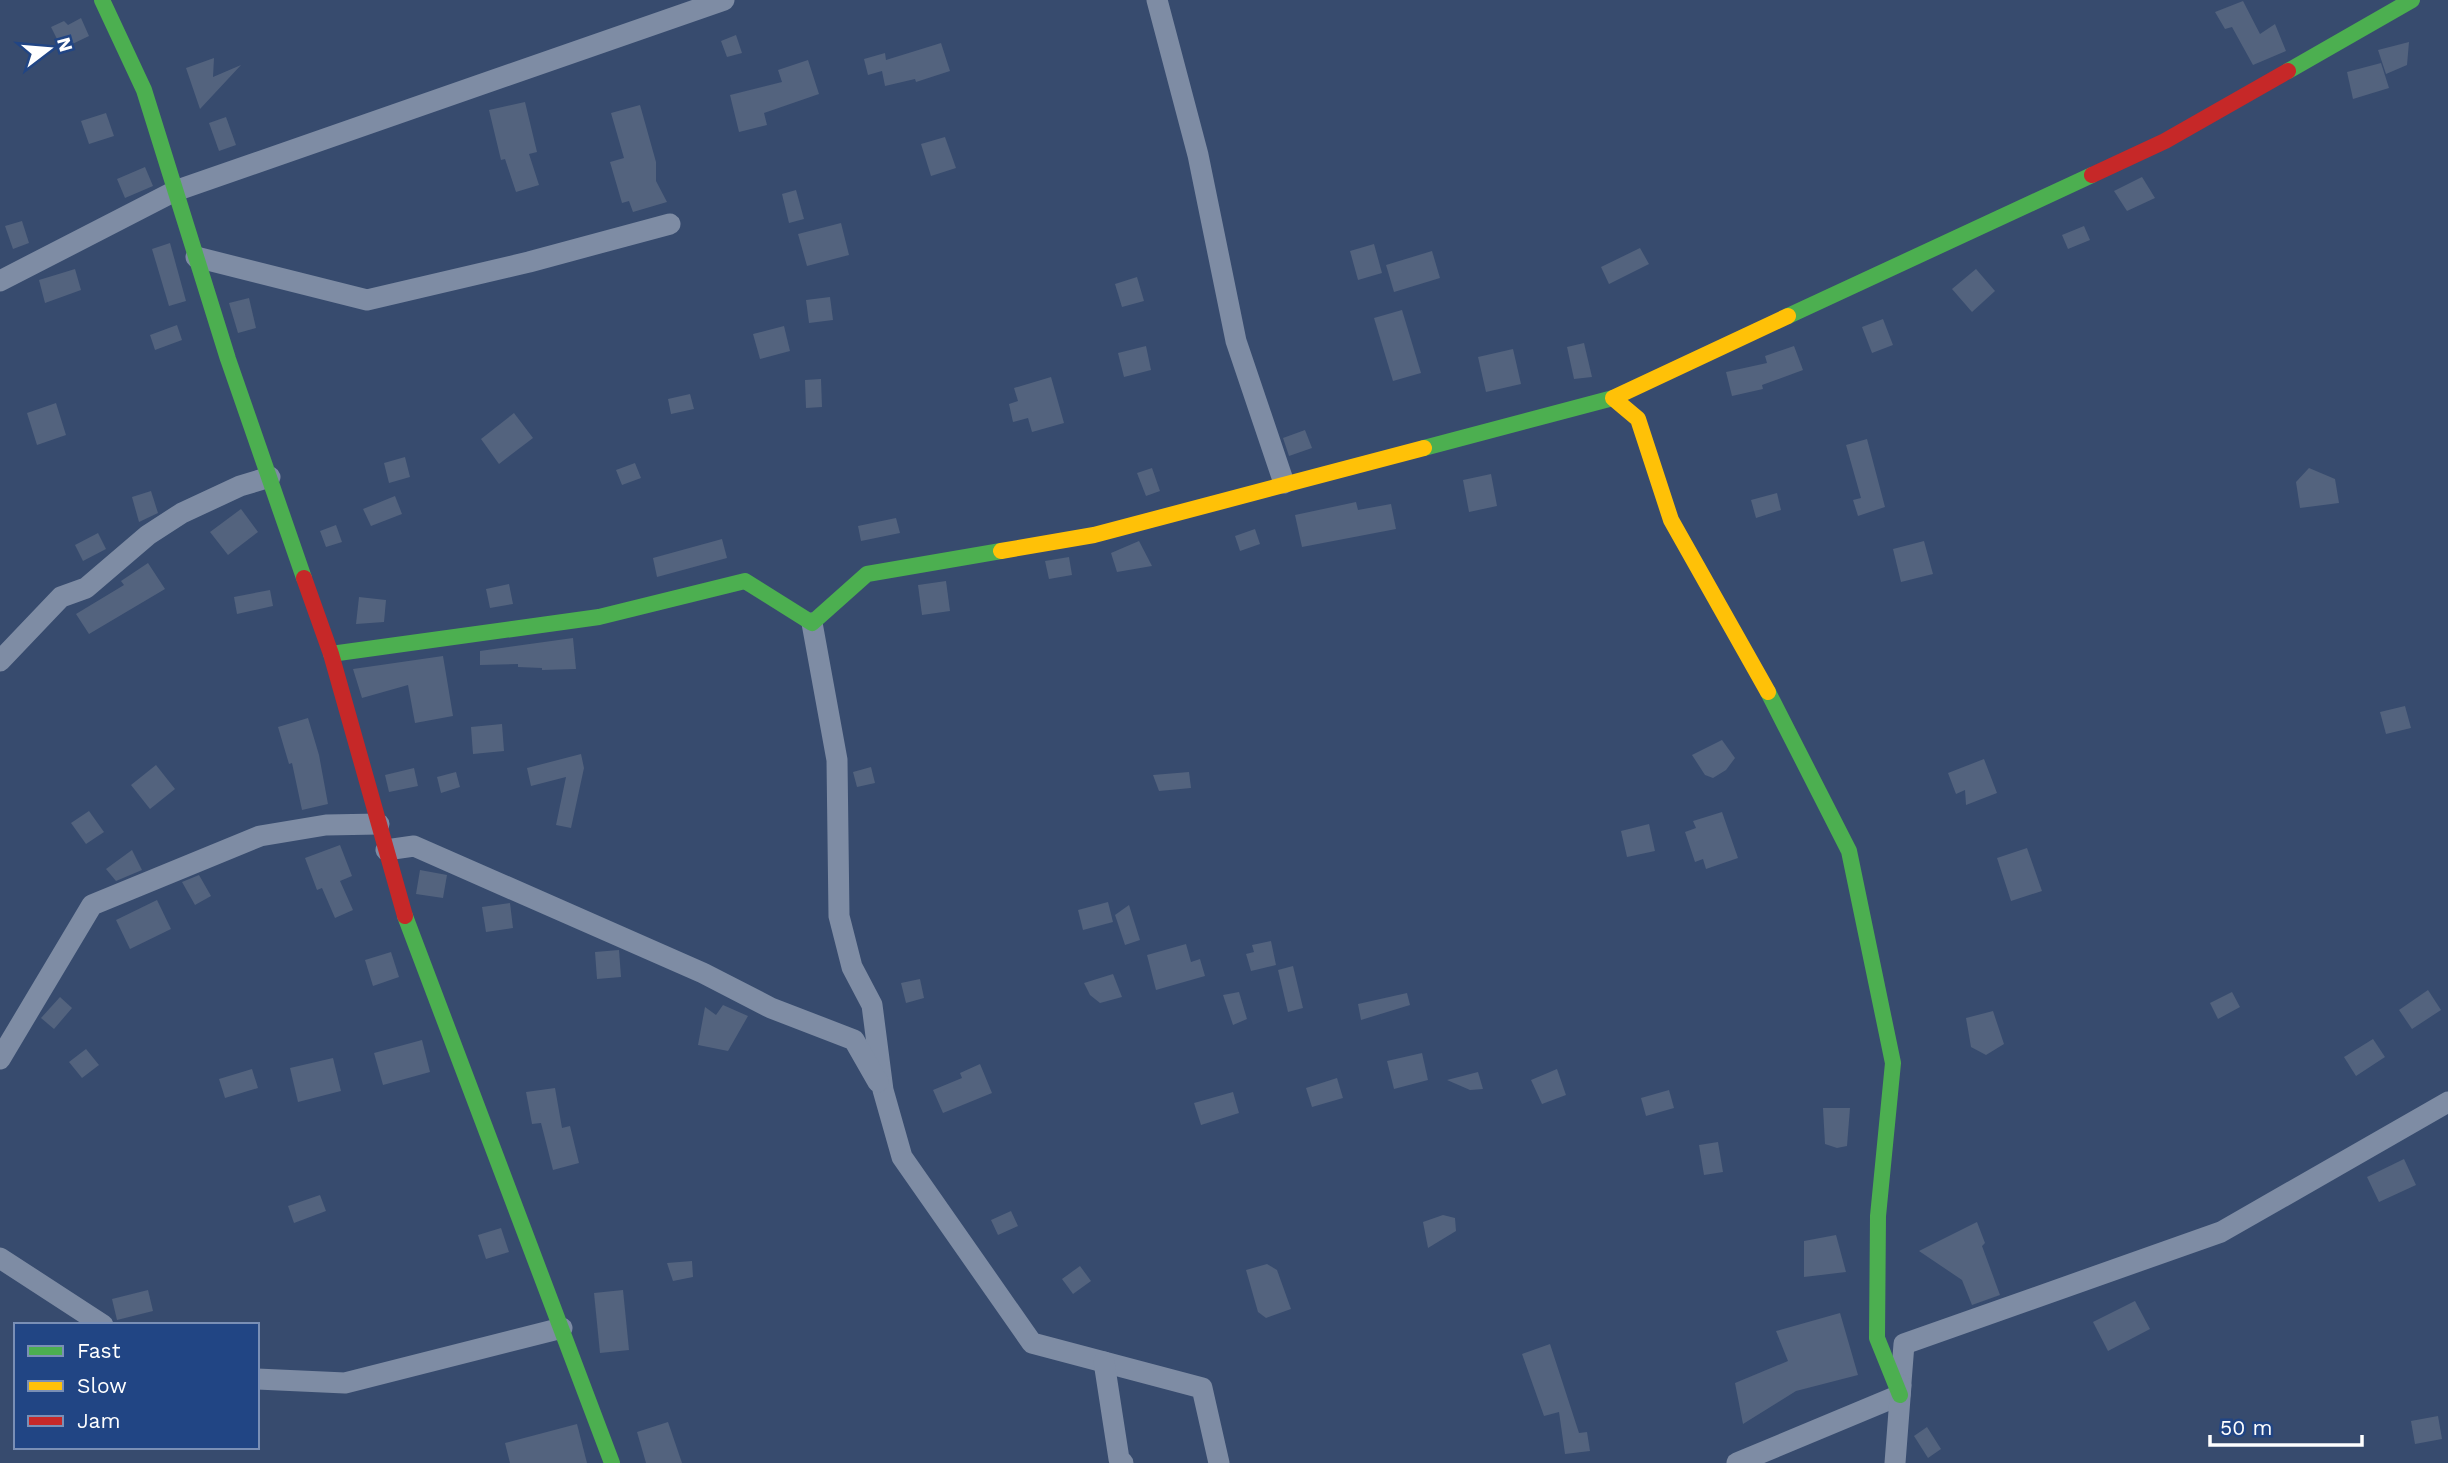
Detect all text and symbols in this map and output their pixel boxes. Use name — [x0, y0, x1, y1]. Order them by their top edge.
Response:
north arrow — [14, 14, 84, 84]
text: N — [52, 35, 78, 54]
legend — [14, 1323, 259, 1449]
text: Fast — [77, 1338, 121, 1363]
text: Slow — [77, 1373, 127, 1398]
scale bar — [2210, 1404, 2362, 1448]
text: Jam — [77, 1408, 120, 1433]
text: 50 m — [2220, 1415, 2272, 1440]

